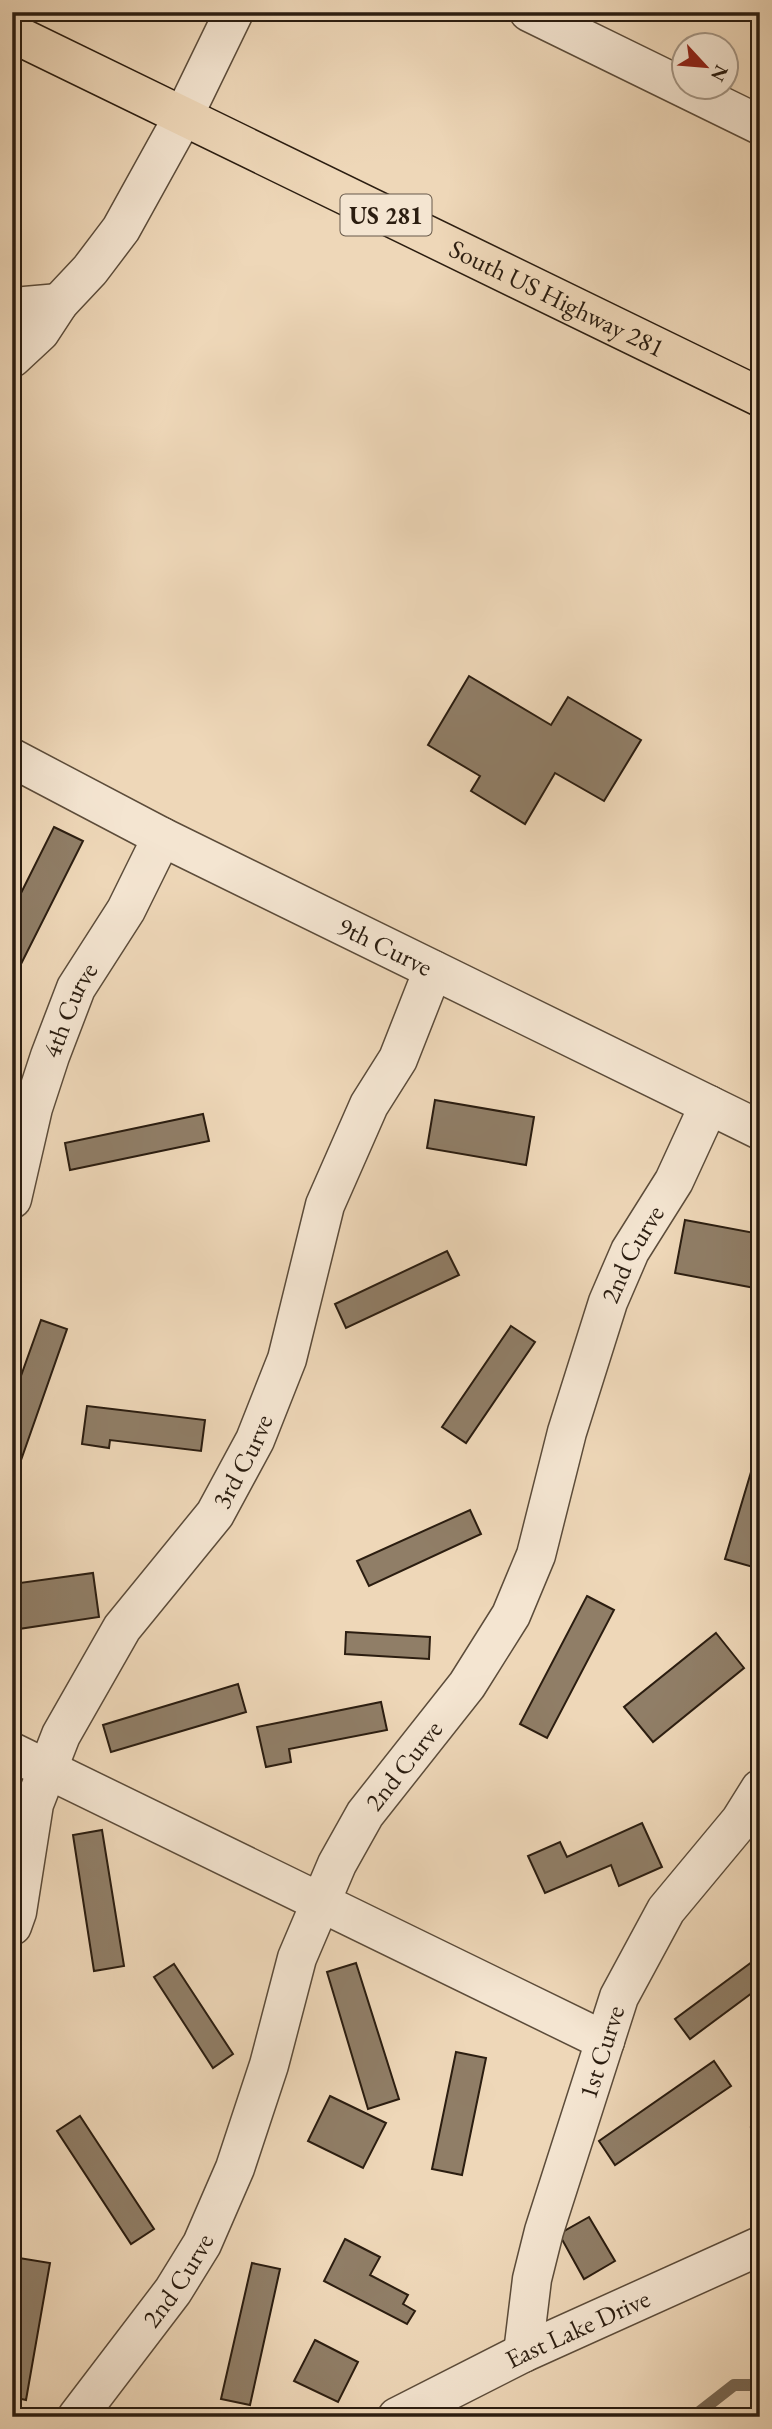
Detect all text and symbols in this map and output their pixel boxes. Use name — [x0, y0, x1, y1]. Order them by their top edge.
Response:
north arrow — [670, 32, 740, 102]
text: N — [705, 61, 734, 86]
road number: US 281 — [340, 195, 432, 236]
street label: South US Highway 281 — [444, 231, 670, 365]
street label: 9th Curve — [332, 909, 438, 984]
street label: 4th Curve — [34, 956, 105, 1063]
street label: 2nd Curve — [593, 1199, 672, 1308]
street label: 3rd Curve — [204, 1410, 280, 1514]
street label: 2nd Curve — [357, 1713, 450, 1818]
street label: 1st Curve — [571, 2001, 632, 2103]
street label: 2nd Curve — [134, 2228, 221, 2334]
street label: East Lake Drive — [499, 2281, 655, 2376]

